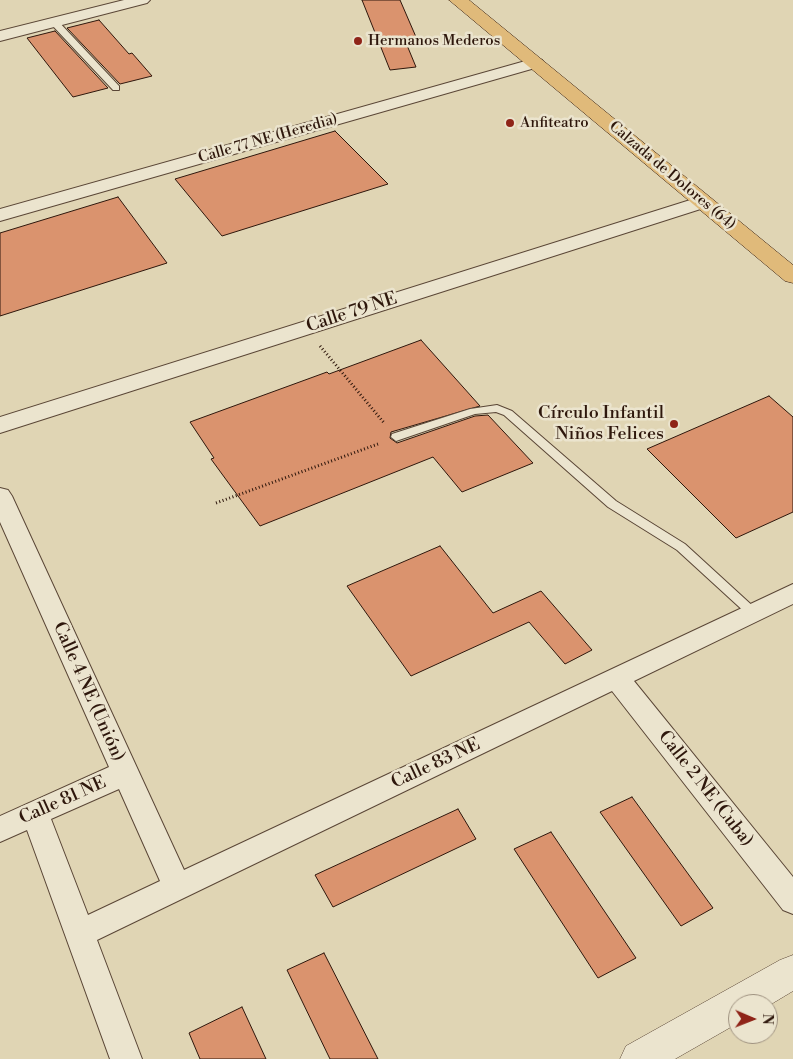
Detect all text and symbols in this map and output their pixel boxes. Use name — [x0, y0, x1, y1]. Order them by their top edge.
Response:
place label: Hermanos Mederos — [368, 32, 500, 50]
marker: Hermanos Mederos — [352, 35, 364, 47]
street label: Calle 77 NE (Heredia) — [196, 110, 340, 168]
place label: Anfiteatro — [520, 114, 589, 132]
marker: Anfiteatro — [504, 117, 516, 129]
street label: Calzada de Dolores (64) — [605, 118, 739, 234]
street label: Calle 79 NE — [304, 288, 400, 338]
place label: Círculo Infantil Niños Felices — [538, 403, 664, 446]
marker: Círculo Infantil Niños Felices — [668, 418, 680, 430]
street label: Calle 4 NE (Unión) — [48, 619, 128, 765]
street label: Calle 2 NE (Cuba) — [653, 727, 757, 851]
street label: Calle 83 NE — [388, 734, 484, 794]
street label: Calle 81 NE — [16, 772, 110, 830]
north arrow — [728, 994, 778, 1044]
text: N — [758, 1014, 776, 1025]

